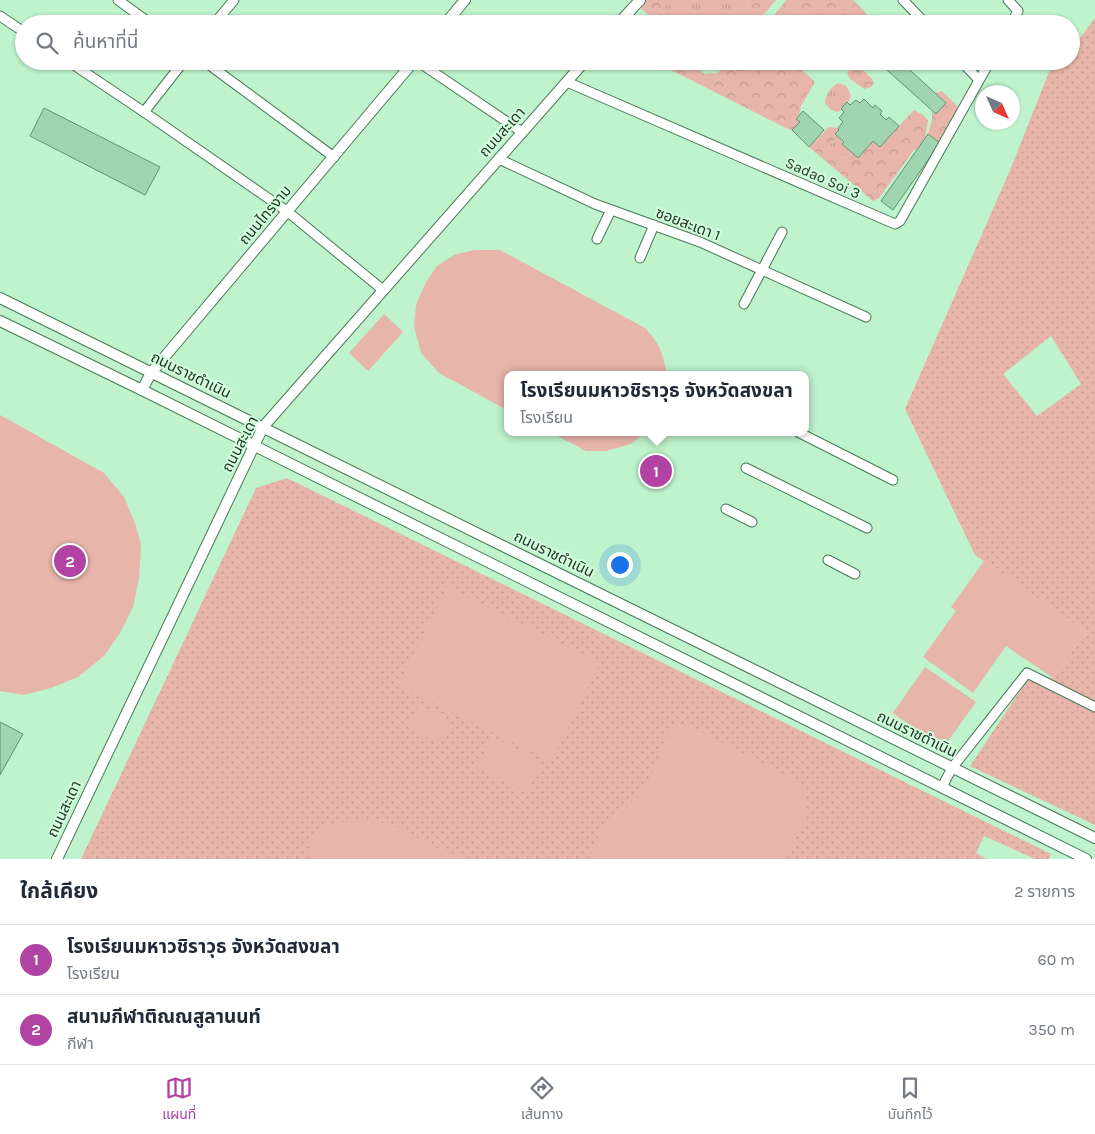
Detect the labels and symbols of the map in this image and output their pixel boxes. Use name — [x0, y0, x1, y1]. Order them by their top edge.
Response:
north arrow — [975, 85, 1020, 130]
street label: ถนนสะเดา — [475, 103, 529, 161]
street label: Sadao Soi 3 — [783, 153, 863, 203]
street label: ถนนไทรงาม — [235, 182, 295, 248]
street label: ซอยสะเดา 1 — [653, 203, 723, 245]
street label: ถนนราชดำเนิน — [148, 348, 234, 402]
street label: ถนนสะเดา — [218, 413, 262, 475]
pin: 1 — [640, 452, 672, 490]
street label: ถนนราชดำเนิน — [511, 527, 597, 581]
pin: 2 — [54, 542, 86, 580]
your location — [607, 552, 633, 578]
street label: ถนนราชดำเนิน — [874, 707, 960, 761]
street label: ถนนสะเดา — [43, 778, 85, 840]

